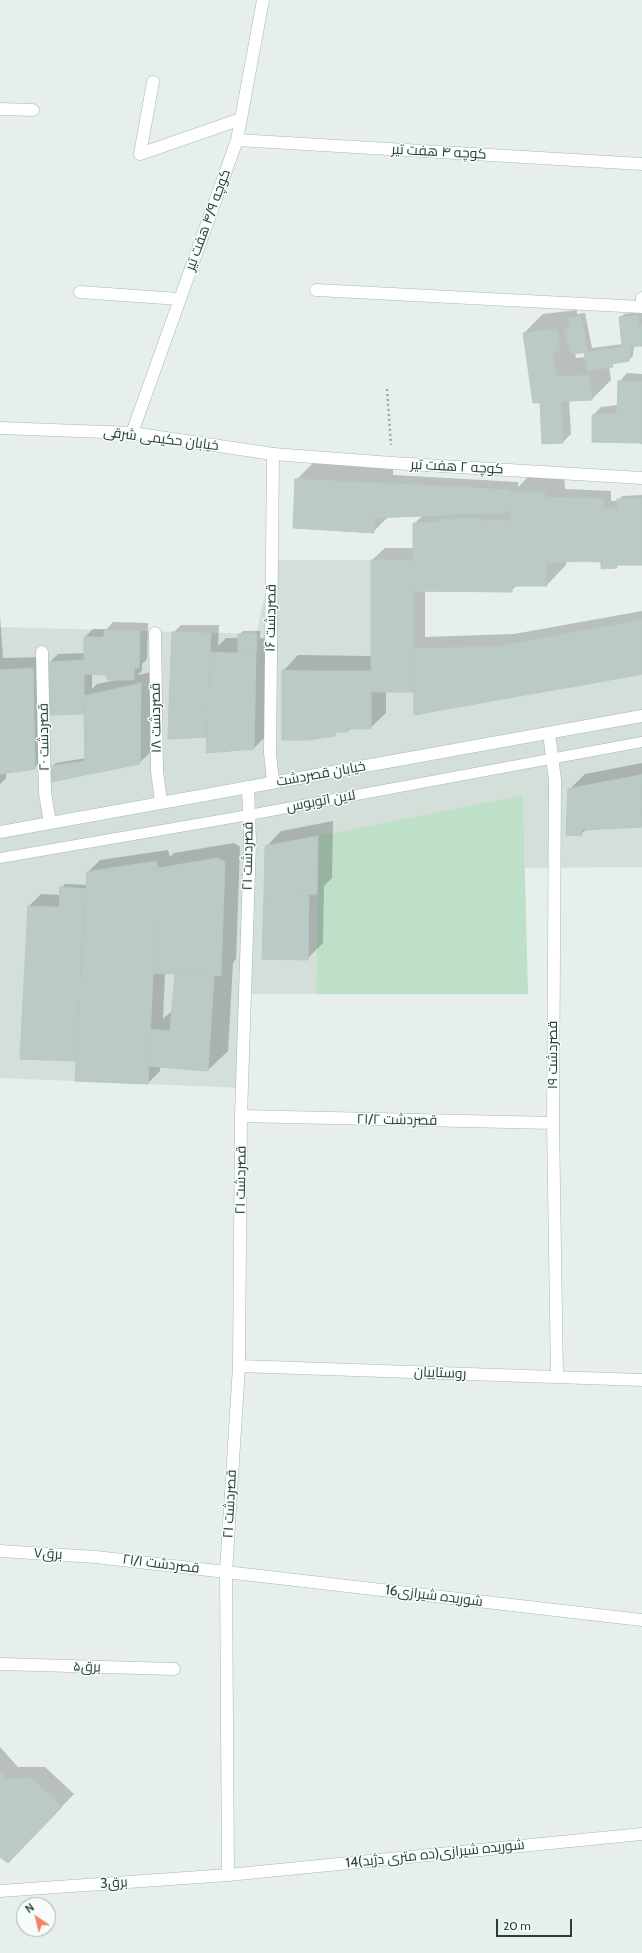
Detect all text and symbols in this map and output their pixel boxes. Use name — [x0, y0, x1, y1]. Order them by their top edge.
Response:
street label: کوچه ۴ هفت تیر — [391, 141, 487, 163]
street label: کوچه ۴/۹ هفت تیر — [182, 167, 234, 273]
street label: خیابان حکیمی شرقی — [102, 424, 220, 454]
street label: کوچه ۲ هفت تیر — [410, 456, 504, 478]
street label: قصردشت ۱۶ — [262, 584, 280, 652]
street label: قصردشت ۱۸ — [147, 683, 165, 753]
street label: قصردشت ۲۰ — [35, 703, 53, 771]
street label: خیابان قصردشت — [275, 758, 367, 790]
street label: لاین اتوبوس — [285, 787, 357, 815]
street label: قصردشت ۲۱ — [239, 821, 257, 891]
street label: قصردشت ۱۹ — [545, 1021, 561, 1089]
street label: قصردشت ۲۱/۲ — [357, 1111, 437, 1129]
street label: قصردشت ۲۱ — [232, 1145, 250, 1215]
street label: روستاییان — [414, 1364, 466, 1382]
street label: قصردشت ۲۱ — [220, 1469, 240, 1539]
street label: برق۷ — [33, 1545, 63, 1563]
street label: قصردشت ۲۱/۱ — [121, 1551, 201, 1577]
street label: شوریده شیرازی16 — [384, 1582, 484, 1610]
street label: برق۵ — [73, 1658, 101, 1676]
street label: 14شوریده شیرازی(ده متری دژبد) — [345, 1836, 525, 1872]
street label: 3برق — [100, 1874, 128, 1892]
north arrow — [16, 1897, 56, 1937]
text: N — [22, 1900, 37, 1916]
scale bar — [498, 1911, 574, 1937]
text: 20 m — [503, 1918, 531, 1933]

